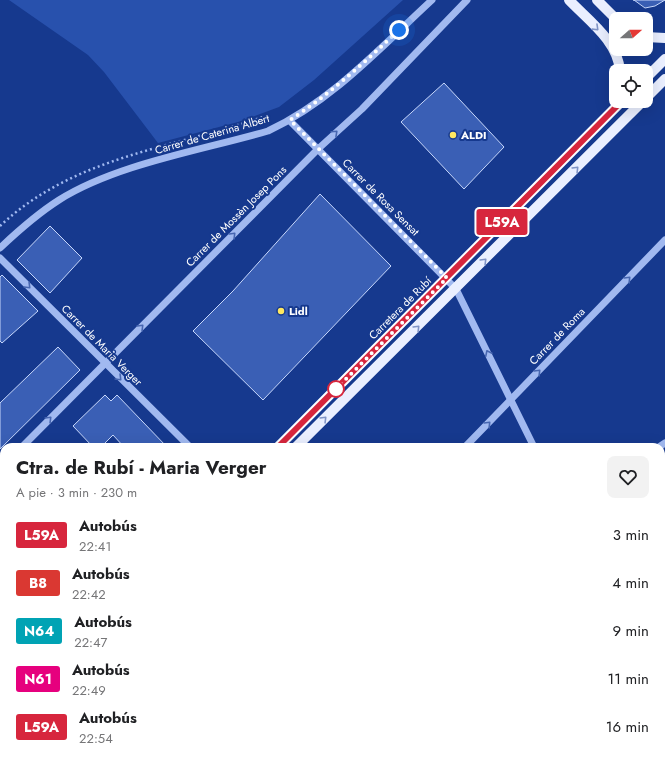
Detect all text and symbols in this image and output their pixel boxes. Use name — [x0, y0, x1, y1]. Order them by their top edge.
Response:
north arrow — [609, 12, 653, 56]
map controls — [609, 12, 653, 108]
your location — [389, 20, 409, 40]
one-way arrow — [591, 23, 599, 31]
button: locate — [609, 64, 653, 108]
street label: Carrer de Caterina Albert — [153, 110, 271, 158]
place label: ALDI — [460, 127, 486, 143]
marker: ALDI — [448, 130, 458, 140]
one-way arrow — [330, 131, 338, 138]
street label: Carrer de Rosa Sensat — [339, 155, 423, 239]
street label: Carrer de Mossèn Josep Pons — [182, 162, 290, 270]
one-way arrow — [571, 166, 579, 174]
line badge: L59A — [474, 209, 530, 235]
text: L59A — [484, 212, 520, 232]
one-way arrow — [228, 232, 236, 240]
one-way arrow — [479, 258, 487, 266]
street label: Carretera de Rubí — [365, 272, 436, 343]
one-way arrow — [623, 276, 630, 283]
one-way arrow — [23, 281, 30, 289]
street label: Carrer de Maria Verger — [58, 301, 146, 389]
place label: Lidl — [289, 303, 308, 319]
street label: Carrer de Roma — [525, 304, 589, 368]
marker: Lidl — [276, 306, 286, 316]
one-way arrow — [136, 324, 144, 332]
one-way arrow — [412, 325, 420, 333]
one-way arrow — [485, 349, 493, 357]
one-way arrow — [533, 369, 541, 377]
one-way arrow — [114, 373, 122, 380]
unlabelled marker — [327, 380, 345, 398]
one-way arrow — [44, 416, 52, 424]
one-way arrow — [319, 417, 327, 424]
one-way arrow — [483, 421, 491, 429]
text: Ctra. de Rubí - Maria Verger — [16, 454, 267, 481]
button: heart — [607, 456, 649, 498]
text: A pie · 3 min · 230 m — [16, 483, 137, 502]
text: Autobús — [79, 515, 137, 537]
text: 3 min — [613, 524, 649, 546]
text: L59A — [24, 525, 59, 545]
text: 22:41 — [79, 537, 111, 556]
text: Autobús — [72, 563, 130, 585]
text: 4 min — [612, 572, 649, 594]
text: B8 — [29, 573, 47, 593]
text: 22:42 — [72, 585, 106, 604]
text: Autobús — [74, 611, 132, 633]
text: 9 min — [612, 620, 649, 642]
text: N64 — [24, 621, 54, 641]
text: 22:47 — [74, 633, 107, 652]
text: Autobús — [72, 659, 130, 681]
text: 11 min — [608, 668, 649, 690]
text: N61 — [24, 669, 52, 689]
text: 22:49 — [72, 681, 106, 700]
text: Autobús — [79, 707, 137, 729]
text: 16 min — [606, 716, 649, 738]
text: L59A — [24, 717, 59, 737]
text: 22:54 — [79, 729, 113, 748]

